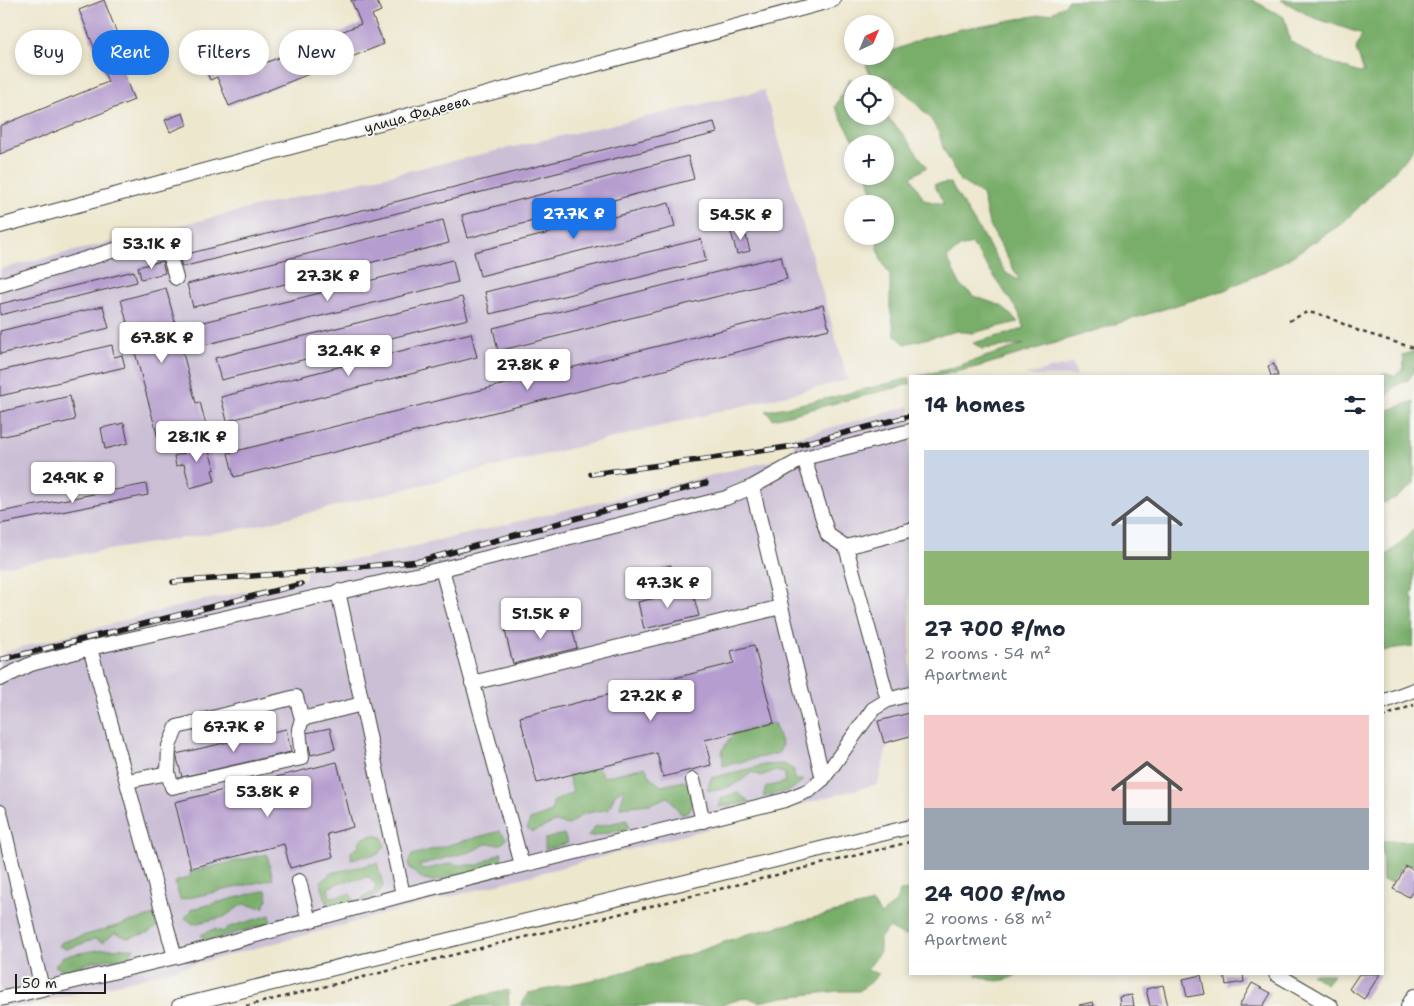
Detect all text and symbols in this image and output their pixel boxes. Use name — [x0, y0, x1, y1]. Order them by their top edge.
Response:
north arrow — [844, 15, 894, 65]
map controls — [844, 15, 894, 245]
chip: Buy — [15, 30, 82, 75]
chip: Rent — [92, 30, 169, 75]
chip: Filters — [179, 30, 269, 75]
chip: New — [279, 30, 354, 75]
button: locate — [844, 75, 894, 125]
street label: улица Фадеева — [362, 91, 472, 137]
button: + — [844, 135, 894, 185]
button: − — [844, 195, 894, 245]
pin: 27.7K ₽ — [528, 198, 620, 240]
pin: 54.5K ₽ — [695, 198, 787, 241]
text: 27.7K ₽ — [543, 203, 605, 224]
text: 54.5K ₽ — [710, 204, 772, 225]
pin: 53.1K ₽ — [106, 228, 198, 270]
text: 53.1K ₽ — [123, 233, 181, 254]
pin: 27.3K ₽ — [282, 260, 374, 302]
text: 27.3K ₽ — [296, 265, 360, 286]
pin: 67.8K ₽ — [116, 322, 208, 364]
text: 67.8K ₽ — [130, 327, 194, 348]
pin: 32.4K ₽ — [303, 334, 395, 377]
text: 32.4K ₽ — [317, 340, 381, 361]
pin: 27.8K ₽ — [482, 348, 574, 391]
text: 27.8K ₽ — [496, 354, 560, 375]
text: 14 homes — [924, 391, 1025, 419]
icon: filters — [1341, 391, 1369, 419]
pin: 28.1K ₽ — [151, 420, 243, 463]
text: 28.1K ₽ — [167, 426, 227, 447]
pin: 24.9K ₽ — [27, 462, 119, 504]
text: 24.9K ₽ — [42, 467, 104, 488]
icon: home — [1102, 483, 1192, 573]
pin: 47.3K ₽ — [622, 566, 714, 609]
text: 47.3K ₽ — [636, 572, 700, 593]
pin: 51.5K ₽ — [495, 598, 587, 640]
text: 51.5K ₽ — [512, 603, 570, 624]
text: 27 700 ₽/mo — [924, 615, 1066, 643]
text: 2 rooms · 54 m² — [924, 643, 1051, 664]
text: Apartment — [924, 664, 1007, 685]
pin: 27.2K ₽ — [605, 680, 697, 722]
text: 27.2K ₽ — [619, 685, 683, 706]
pin: 67.7K ₽ — [188, 710, 280, 753]
text: 67.7K ₽ — [203, 716, 265, 737]
icon: home — [1102, 748, 1192, 838]
pin: 53.8K ₽ — [222, 776, 314, 818]
text: 53.8K ₽ — [236, 781, 300, 802]
text: 24 900 ₽/mo — [924, 880, 1066, 908]
text: 2 rooms · 68 m² — [924, 908, 1052, 929]
text: Apartment — [924, 929, 1007, 950]
scale bar — [15, 971, 106, 994]
text: 50 m — [22, 974, 57, 992]

